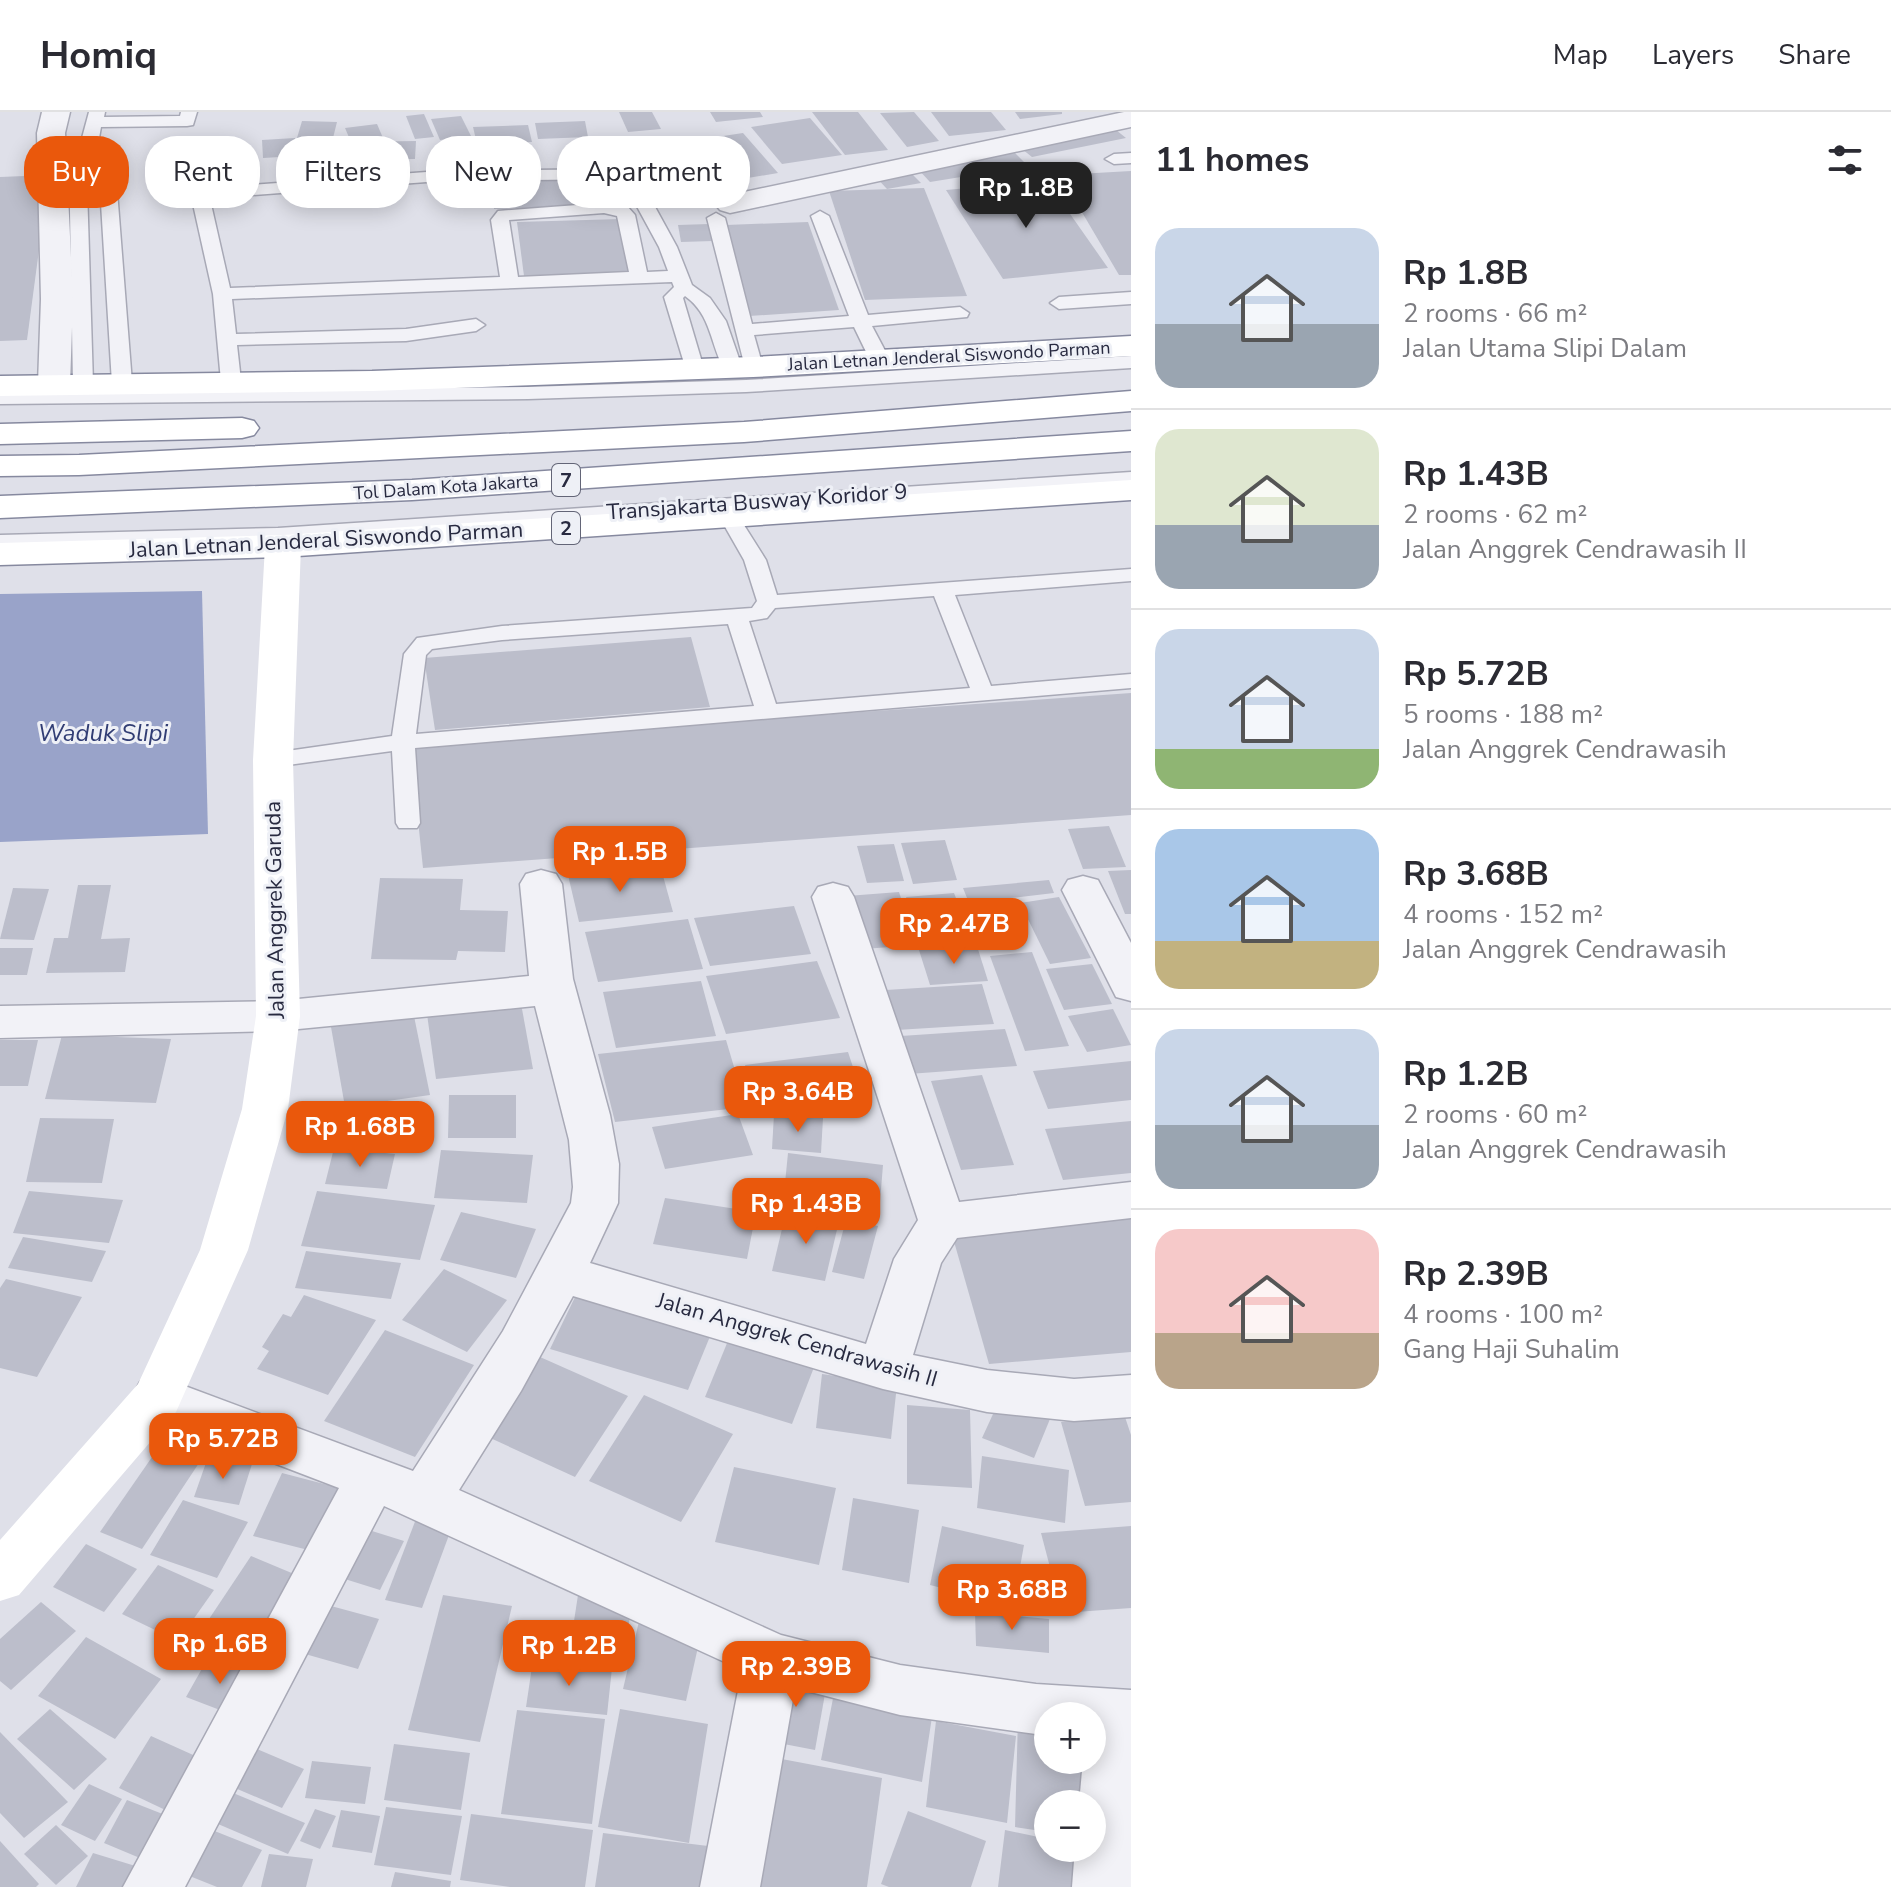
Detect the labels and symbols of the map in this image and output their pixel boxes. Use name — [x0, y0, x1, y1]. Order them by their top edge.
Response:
pin: Rp 1.8B — [952, 162, 1100, 230]
street label: Jalan Letnan Jenderal Siswondo Parman — [786, 336, 1111, 376]
road number: 7 — [552, 464, 580, 496]
street label: Tol Dalam Kota Jakarta — [353, 469, 539, 505]
street label: Transjakarta Busway Koridor 9 — [605, 477, 909, 527]
road number: 2 — [552, 512, 580, 544]
street label: Jalan Letnan Jenderal Siswondo Parman — [127, 515, 524, 565]
water label: Waduk Slipi — [38, 717, 169, 749]
street label: Jalan Anggrek Garuda — [258, 801, 292, 1020]
pin: Rp 1.5B — [546, 826, 694, 894]
pin: Rp 2.47B — [871, 898, 1037, 966]
pin: Rp 3.64B — [715, 1066, 881, 1134]
pin: Rp 1.68B — [277, 1101, 443, 1169]
pin: Rp 1.43B — [723, 1178, 889, 1246]
street label: Jalan Anggrek Cendrawasih II — [652, 1285, 941, 1395]
pin: Rp 5.72B — [140, 1413, 306, 1481]
pin: Rp 3.68B — [929, 1564, 1095, 1632]
pin: Rp 1.6B — [146, 1618, 294, 1686]
pin: Rp 1.2B — [495, 1620, 643, 1688]
pin: Rp 2.39B — [713, 1641, 879, 1709]

